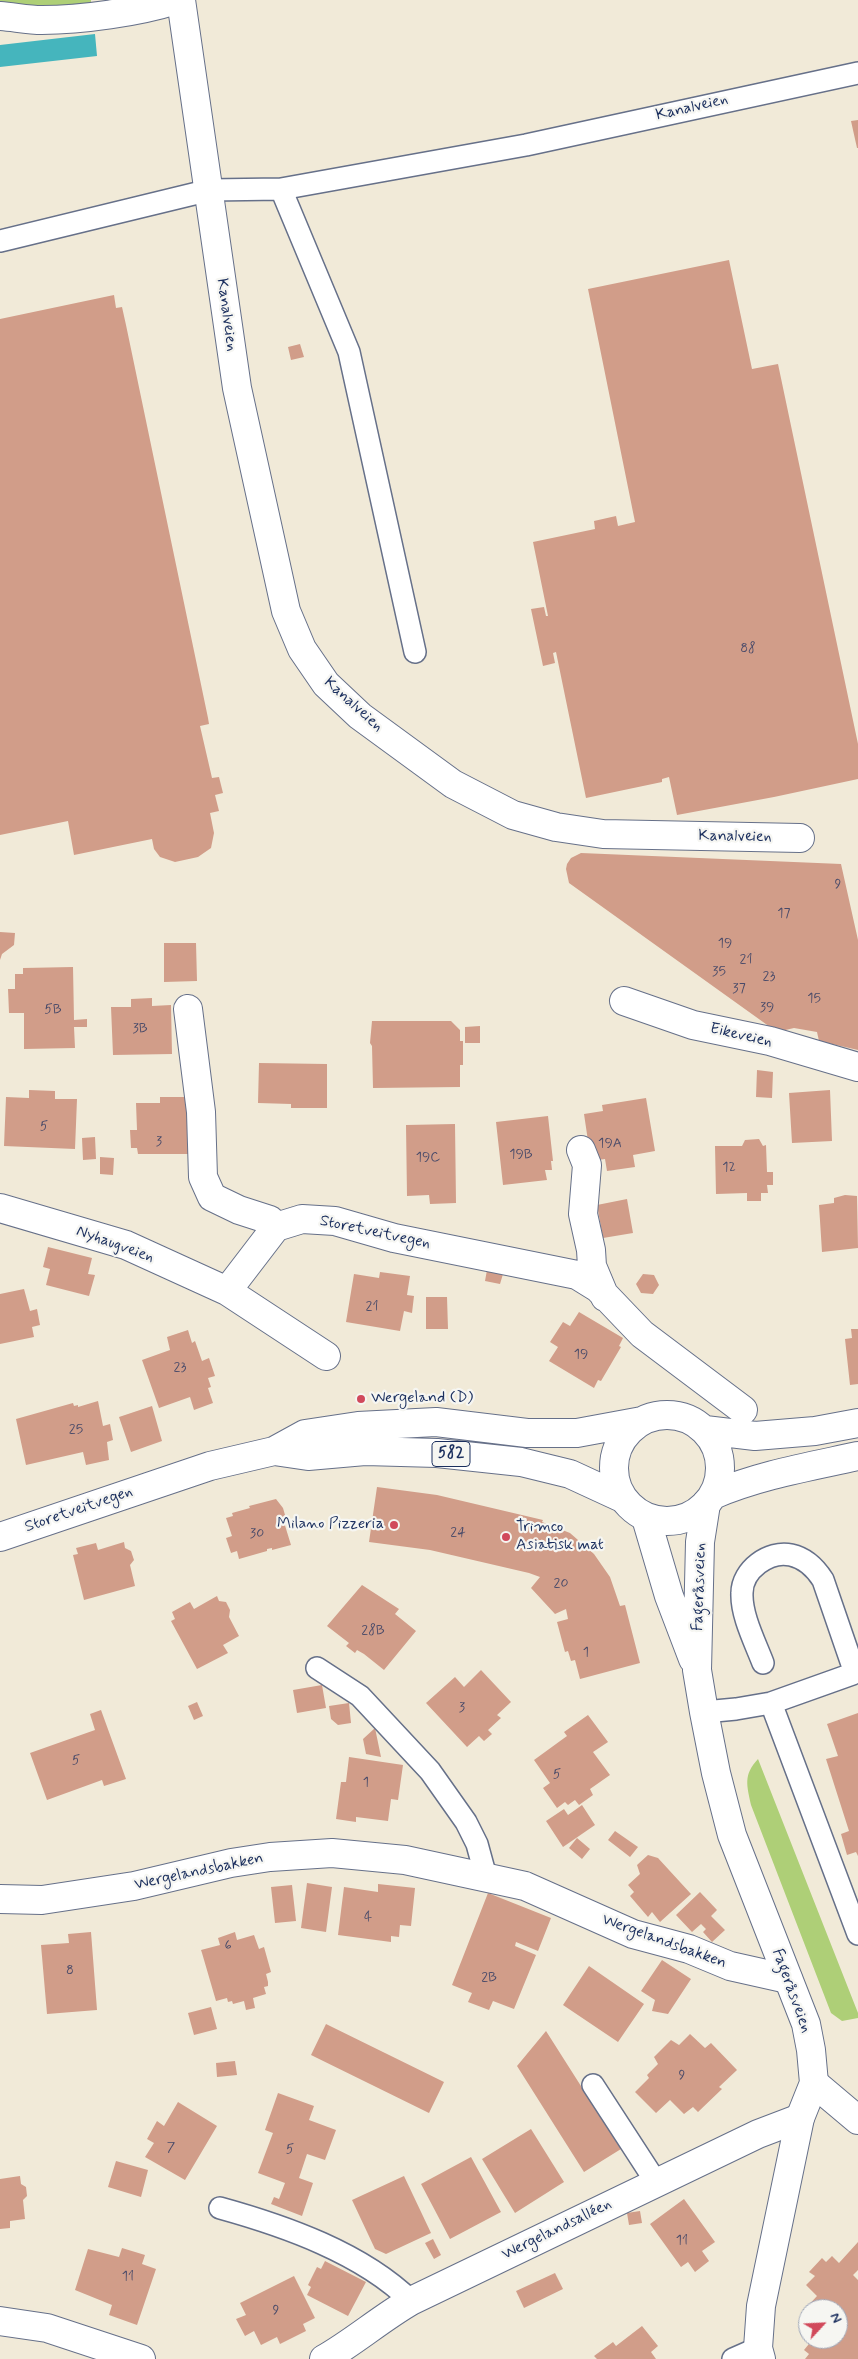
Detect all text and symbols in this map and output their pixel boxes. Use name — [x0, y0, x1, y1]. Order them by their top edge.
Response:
street label: Kanalveien — [654, 90, 730, 126]
street label: Kanalveien — [211, 277, 241, 353]
house number: 88 — [740, 641, 756, 657]
street label: Kanalveien — [319, 673, 387, 737]
street label: Kanalveien — [698, 827, 772, 847]
house number: 9 — [835, 877, 841, 893]
house number: 17 — [777, 906, 791, 922]
house number: 19 — [718, 936, 732, 952]
house number: 21 — [740, 952, 752, 968]
house number: 35 — [712, 964, 726, 980]
house number: 23 — [763, 969, 775, 985]
house number: 37 — [732, 981, 746, 997]
house number: 15 — [807, 991, 821, 1007]
house number: 39 — [760, 1000, 774, 1016]
house number: 5B — [44, 1002, 62, 1018]
street label: Eikeveien — [708, 1020, 774, 1052]
house number: 3B — [132, 1021, 148, 1037]
house number: 5 — [40, 1119, 48, 1135]
house number: 3 — [156, 1134, 162, 1150]
house number: 19A — [598, 1136, 622, 1152]
house number: 19B — [509, 1147, 533, 1163]
house number: 19C — [416, 1150, 440, 1166]
house number: 12 — [722, 1160, 736, 1176]
street label: Storetveitvegen — [318, 1212, 432, 1254]
street label: Nyhaugveien — [73, 1222, 157, 1268]
house number: 21 — [366, 1299, 378, 1315]
house number: 19 — [574, 1347, 588, 1363]
house number: 23 — [174, 1360, 186, 1376]
place label: Wergeland (D) — [371, 1389, 473, 1409]
marker: Wergeland (D) — [355, 1393, 367, 1405]
house number: 25 — [69, 1422, 83, 1438]
road number: 582 — [432, 1442, 470, 1466]
street label: Storetveitvegen — [23, 1483, 135, 1537]
place label: Milano Pizzeria — [277, 1515, 384, 1535]
place label: Trimco Asiatisk mat — [516, 1518, 604, 1556]
marker: Milano Pizzeria — [388, 1519, 400, 1531]
house number: 24 — [450, 1525, 466, 1541]
house number: 30 — [250, 1526, 264, 1542]
marker: Trimco Asiatisk mat — [500, 1531, 512, 1543]
street label: Fageråsveien — [689, 1543, 711, 1631]
house number: 20 — [554, 1576, 568, 1592]
house number: 28B — [361, 1623, 385, 1639]
house number: 1 — [583, 1645, 589, 1661]
house number: 3 — [459, 1700, 465, 1716]
house number: 5 — [72, 1753, 80, 1769]
house number: 5 — [553, 1767, 561, 1783]
house number: 1 — [363, 1775, 369, 1791]
street label: Wergelandsbakken — [133, 1849, 265, 1895]
house number: 4 — [364, 1910, 372, 1926]
street label: Wergelandsbakken — [599, 1911, 729, 1973]
house number: 6 — [224, 1938, 232, 1954]
street label: Fageråsveien — [767, 1946, 815, 2036]
house number: 8 — [66, 1963, 74, 1979]
house number: 2B — [481, 1970, 497, 1986]
house number: 9 — [679, 2068, 685, 2084]
house number: 7 — [167, 2140, 175, 2156]
house number: 5 — [286, 2142, 294, 2158]
street label: Wergelandsalléen — [499, 2195, 615, 2265]
house number: 11 — [676, 2233, 688, 2249]
house number: 11 — [122, 2269, 134, 2285]
north arrow — [798, 2299, 848, 2349]
house number: 9 — [273, 2303, 279, 2319]
text: N — [826, 2310, 846, 2326]

